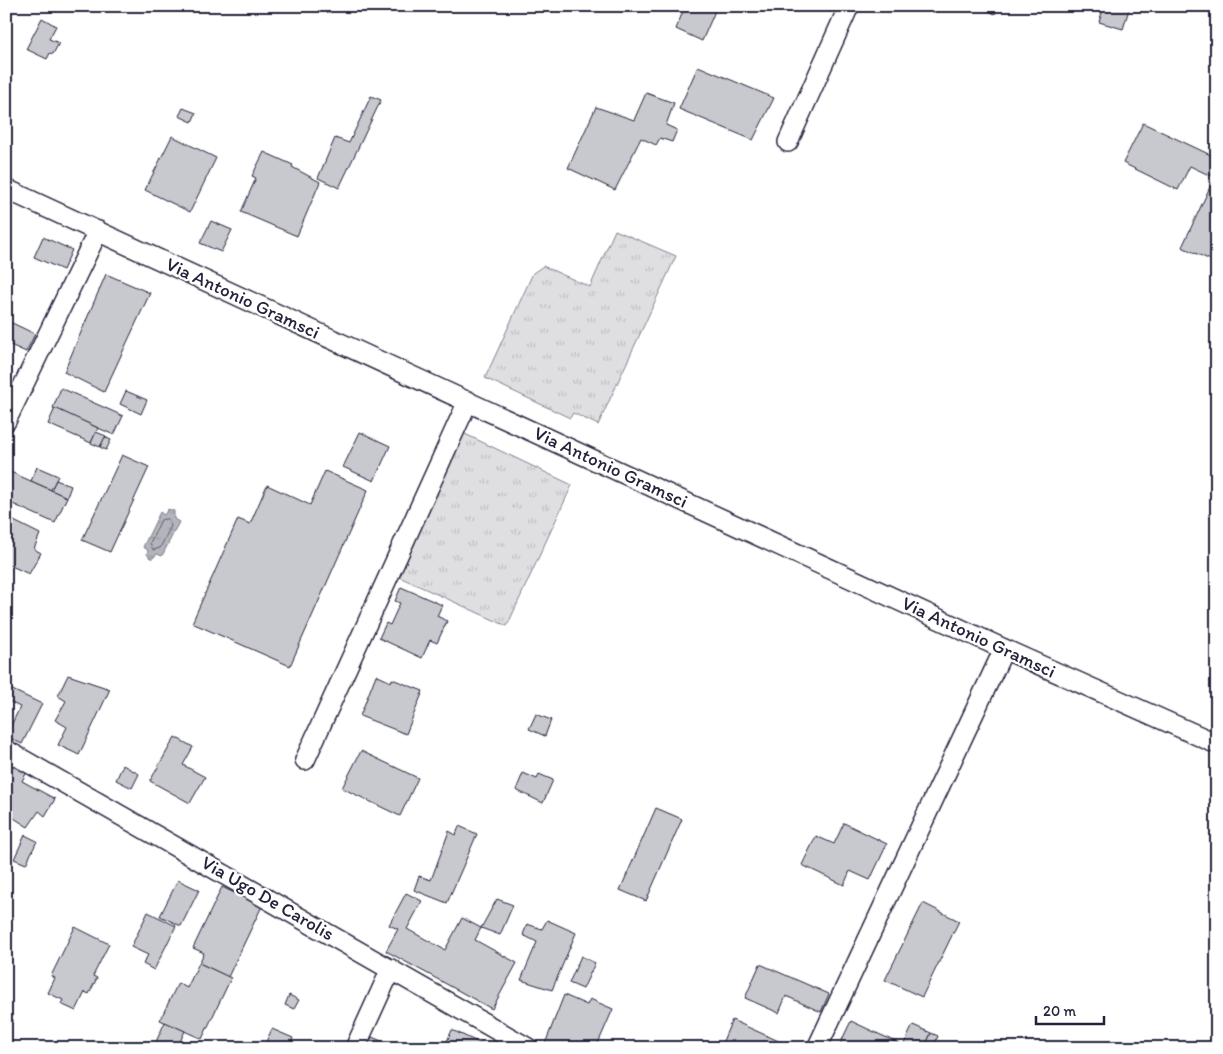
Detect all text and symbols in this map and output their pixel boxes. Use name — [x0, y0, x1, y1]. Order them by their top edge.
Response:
street label: Via Antonio Gramsci — [162, 252, 324, 344]
street label: Via Antonio Gramsci — [530, 421, 692, 513]
street label: Via Antonio Gramsci — [898, 591, 1060, 683]
street label: Via Ugo De Carolis — [198, 851, 338, 945]
scale bar — [1036, 994, 1103, 1026]
text: 20 m — [1043, 1002, 1077, 1020]

